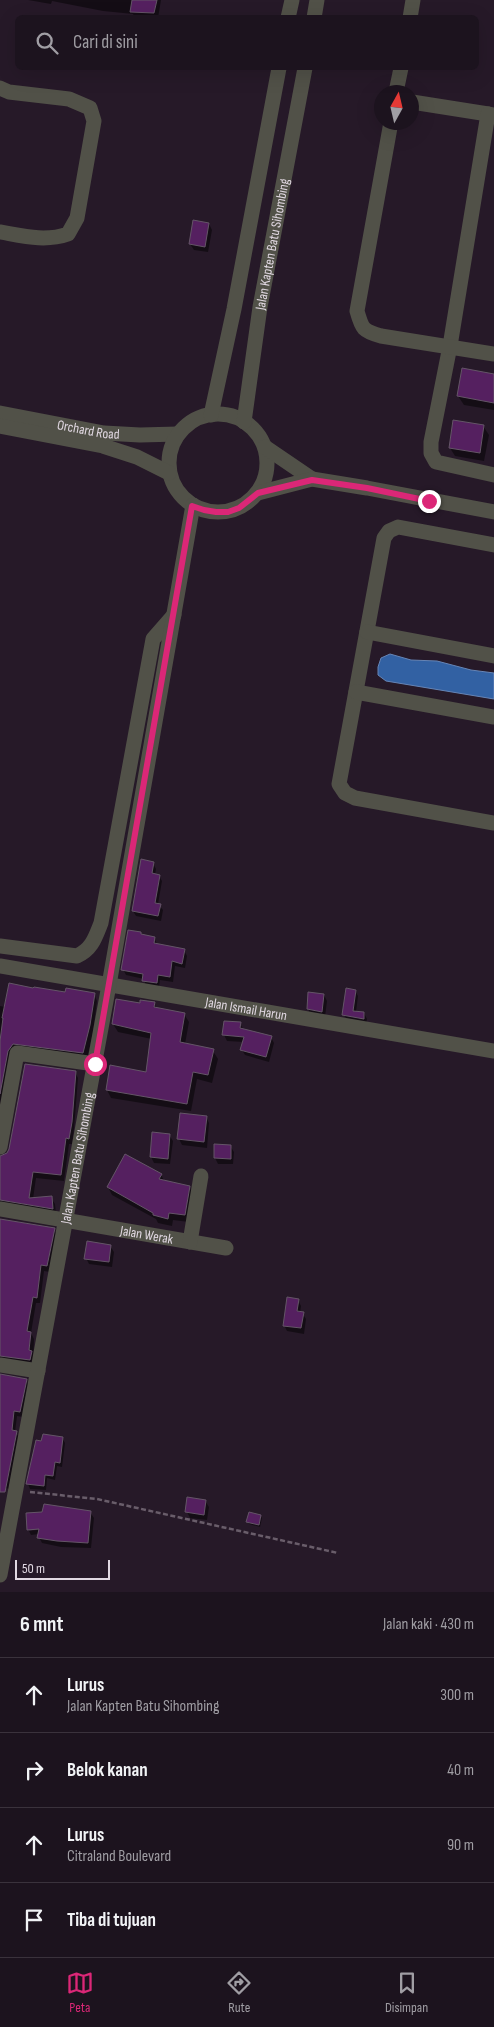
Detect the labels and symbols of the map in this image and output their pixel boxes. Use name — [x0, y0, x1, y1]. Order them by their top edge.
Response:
north arrow — [374, 85, 419, 130]
street label: Jalan Kapten Batu Sihombing — [251, 177, 293, 312]
street label: Orchard Road — [56, 416, 120, 442]
route end — [418, 490, 441, 513]
street label: Jalan Ismail Harun — [203, 993, 289, 1024]
route start — [84, 1053, 107, 1076]
street label: Jalan Kapten Batu Sihombing — [56, 1090, 98, 1226]
street label: Jalan Werak — [118, 1221, 175, 1247]
scale bar — [15, 1557, 110, 1580]

